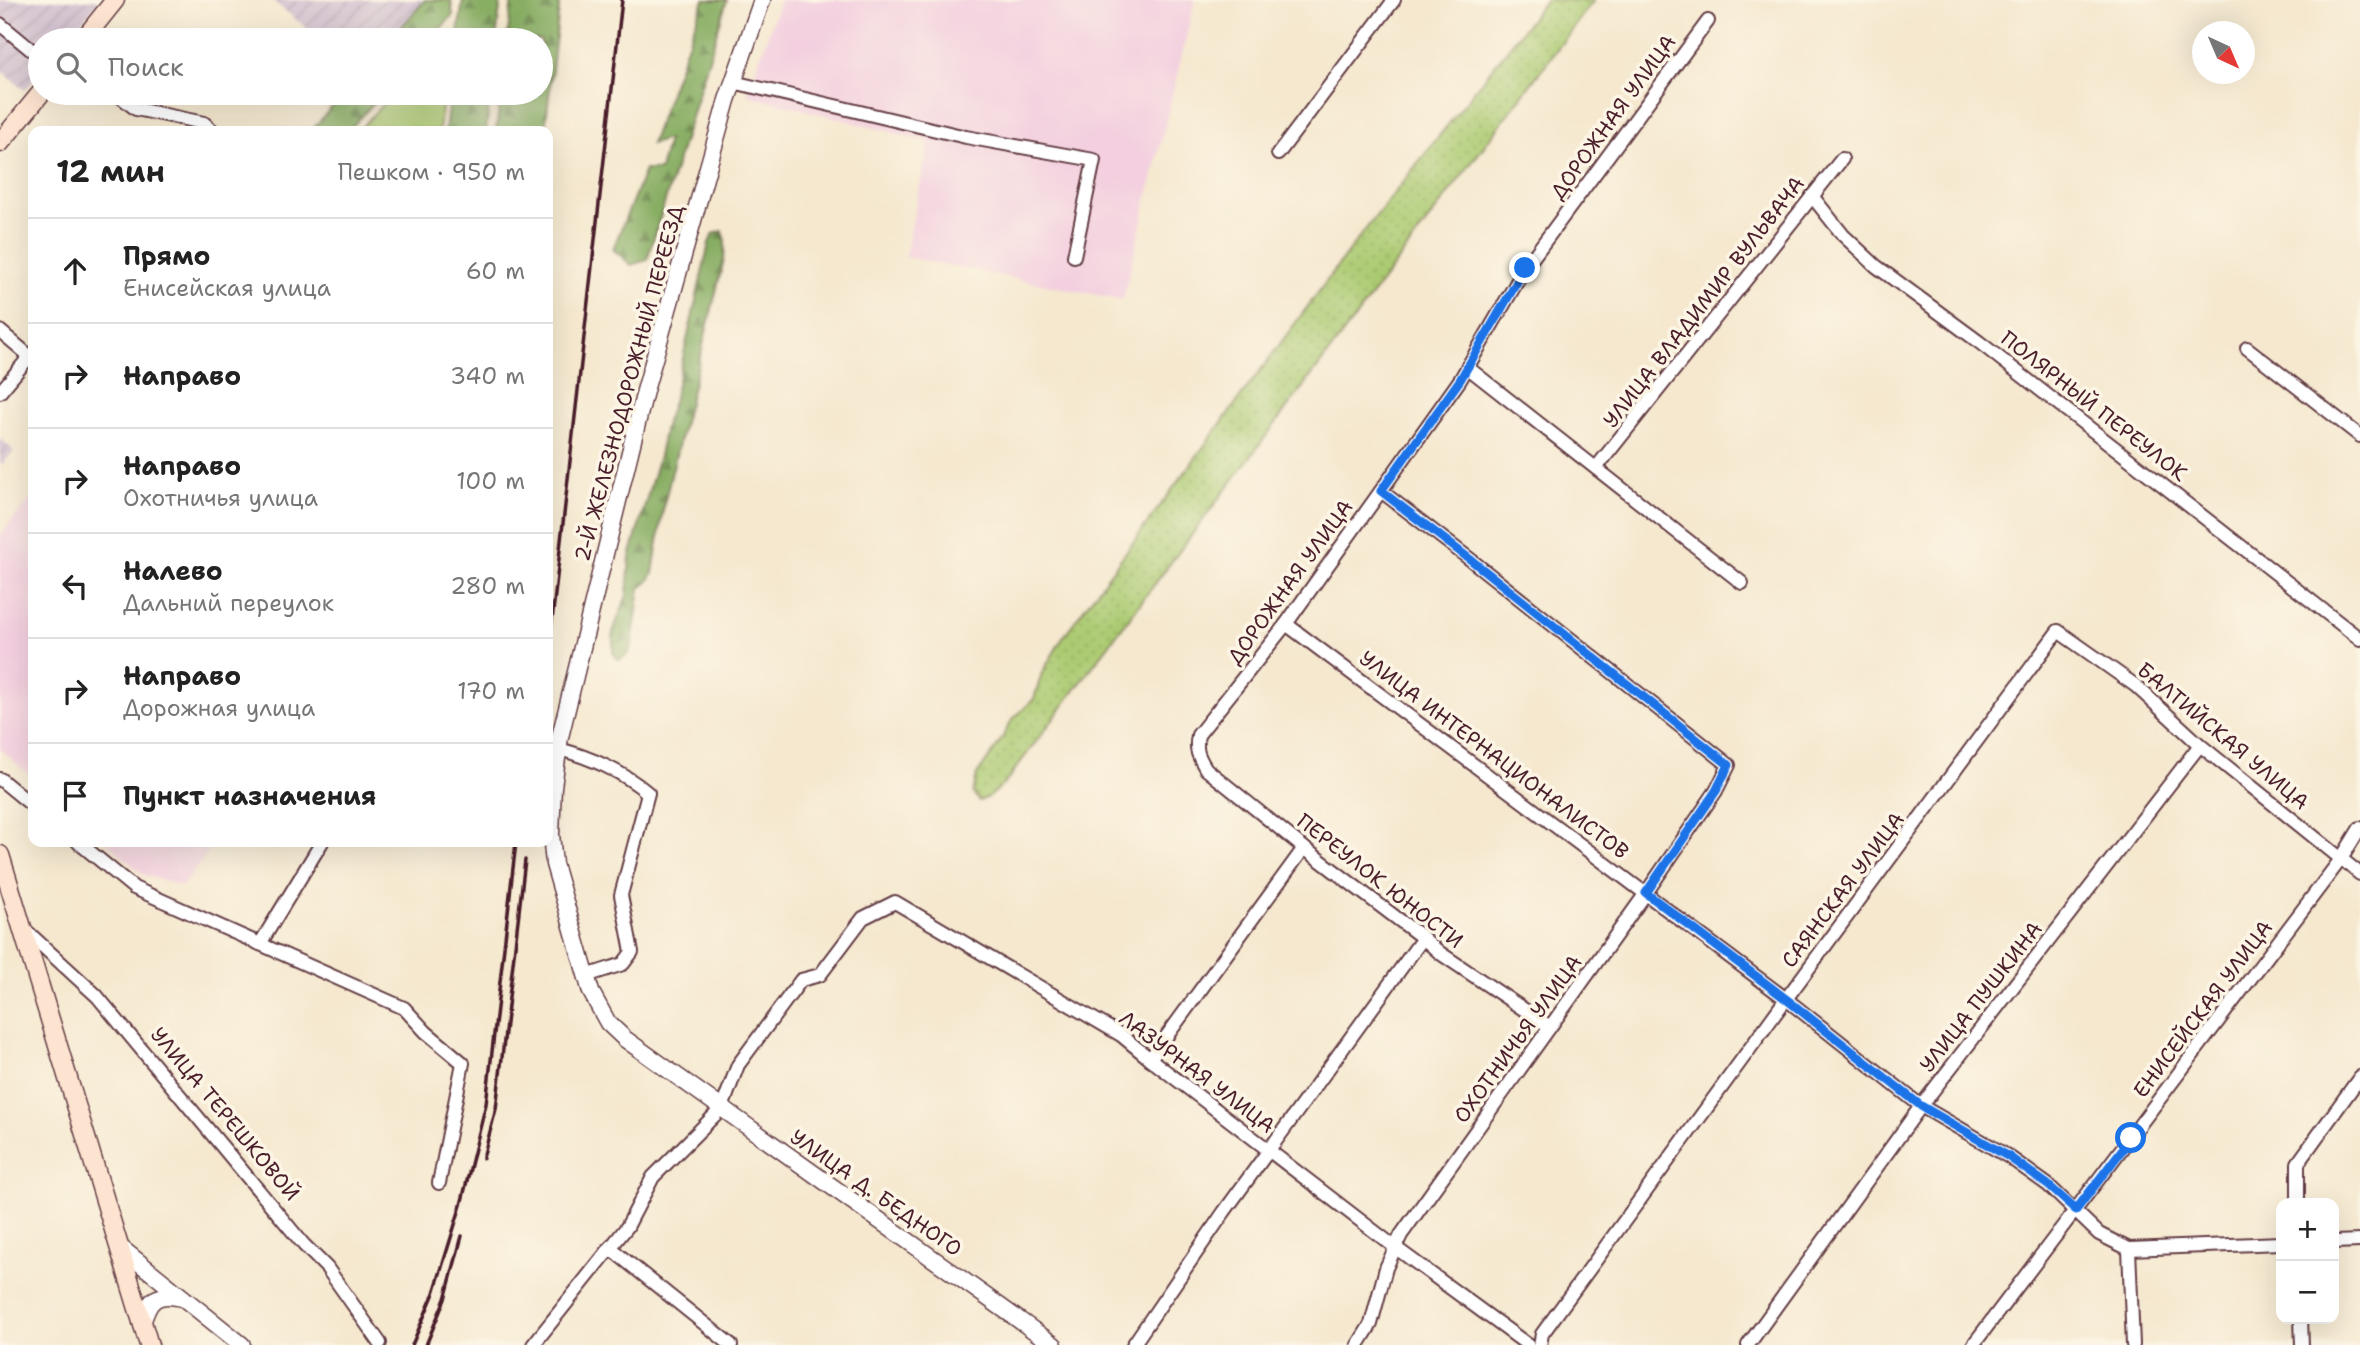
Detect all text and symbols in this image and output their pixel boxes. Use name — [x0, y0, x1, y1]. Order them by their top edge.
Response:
north arrow — [2192, 21, 2255, 84]
search box — [28, 28, 553, 105]
street label: ДОРОЖНАЯ УЛИЦА — [1544, 29, 1682, 205]
icon: search — [52, 48, 90, 86]
text: Поиск — [108, 49, 184, 84]
text: 12 мин — [56, 151, 165, 192]
text: Пешком · 950 m — [338, 157, 525, 187]
street label: УЛИЦА ВЛАДИМИР ВУЛЬВАЧА — [1597, 171, 1811, 433]
street label: 2-Й ЖЕЛЕЗНОДОРОЖНЫЙ ПЕРЕЕЗД — [568, 202, 690, 564]
text: Прямо — [123, 238, 211, 273]
icon: ahead — [56, 252, 94, 290]
route end — [1509, 252, 1540, 283]
text: 60 m — [466, 256, 525, 286]
text: Енисейская улица — [123, 273, 331, 303]
street label: ПОЛЯРНЫЙ ПЕРЕУЛОК — [1995, 324, 2193, 488]
icon: right — [56, 357, 94, 395]
text: Направо — [123, 358, 241, 393]
text: 340 m — [450, 361, 525, 391]
text: Направо — [123, 448, 241, 483]
icon: right — [56, 462, 94, 500]
text: 100 m — [456, 466, 525, 496]
text: Охотничья улица — [123, 483, 318, 513]
street label: ДОРОЖНАЯ УЛИЦА — [1221, 494, 1359, 670]
text: Налево — [123, 553, 223, 588]
icon: left — [56, 567, 94, 605]
text: 280 m — [450, 571, 525, 601]
text: Дальний переулок — [123, 588, 334, 618]
street label: УЛИЦА ИНТЕРНАЦИОНАЛИСТОВ — [1354, 644, 1634, 866]
street label: БАЛТИЙСКАЯ УЛИЦА — [2131, 656, 2315, 816]
text: Направо — [123, 658, 241, 693]
icon: right — [56, 672, 94, 710]
text: 170 m — [457, 676, 525, 706]
text: Дорожная улица — [123, 693, 315, 723]
icon: arrive — [56, 777, 94, 815]
text: Пункт назначения — [123, 778, 376, 813]
street label: САЯНСКАЯ УЛИЦА — [1775, 806, 1911, 974]
street label: ПЕРЕУЛОК ЮНОСТИ — [1291, 807, 1469, 955]
street label: ЕНИСЕЙСКАЯ УЛИЦА — [2127, 915, 2279, 1103]
street label: УЛИЦА ПУШКИНА — [1913, 916, 2049, 1078]
street label: ОХОТНИЧЬЯ УЛИЦА — [1448, 949, 1588, 1129]
street label: ЛАЗУРНАЯ УЛИЦА — [1113, 1004, 1281, 1140]
street label: УЛИЦА ТЕРЕШКОВОЙ — [144, 1021, 306, 1207]
route start — [2115, 1122, 2146, 1153]
street label: УЛИЦА Д. БЕДНОГО — [784, 1123, 968, 1263]
map controls — [2276, 1198, 2339, 1324]
button: + — [2276, 1198, 2339, 1261]
button: − — [2276, 1261, 2339, 1324]

